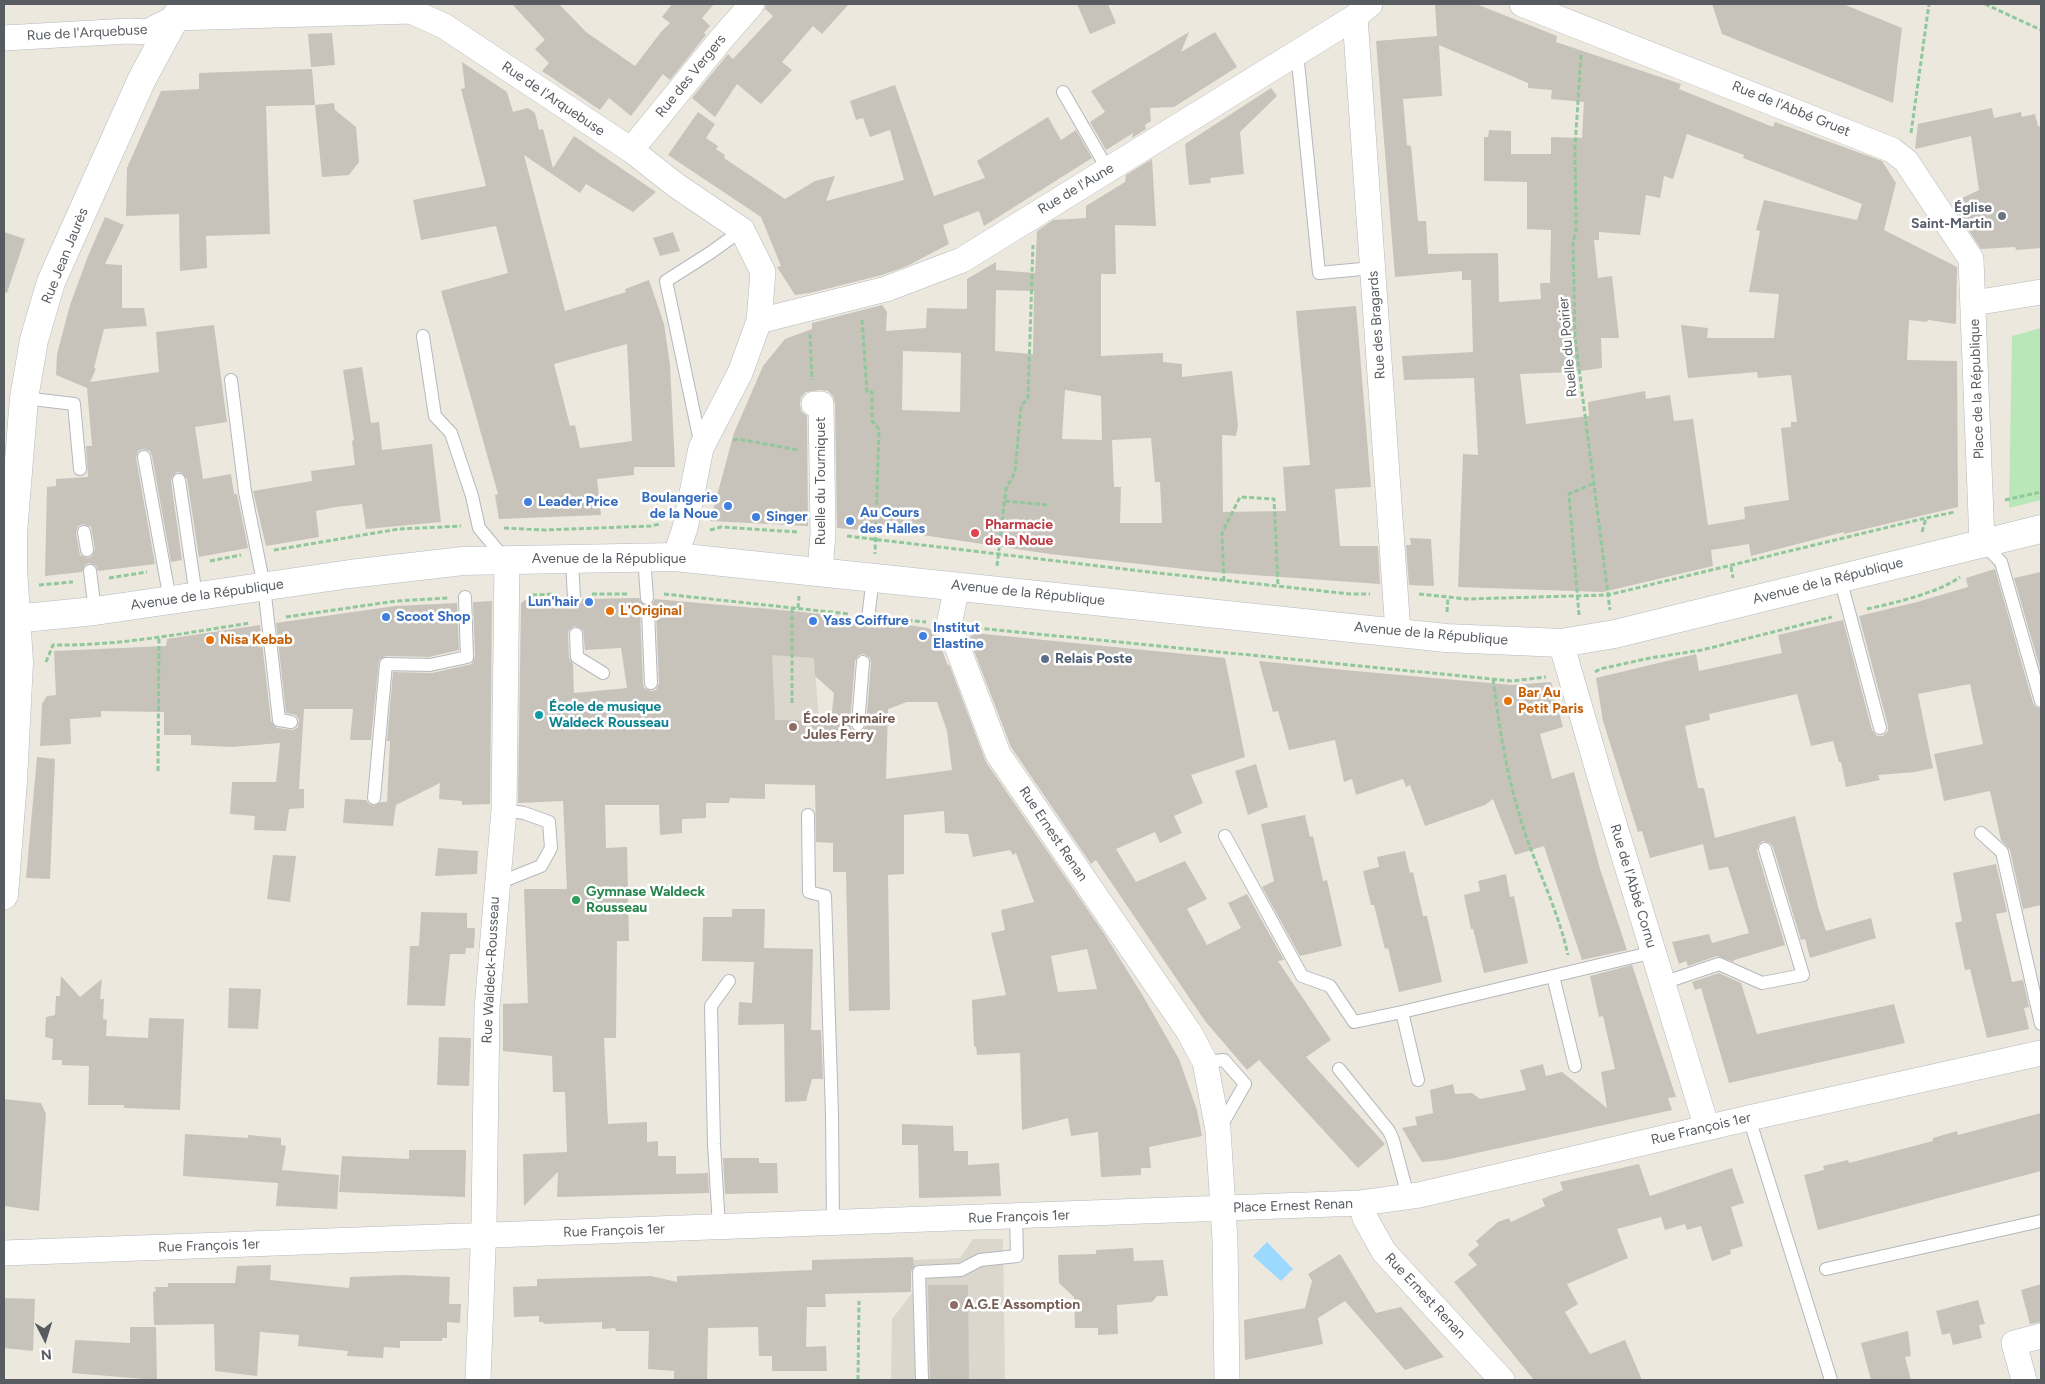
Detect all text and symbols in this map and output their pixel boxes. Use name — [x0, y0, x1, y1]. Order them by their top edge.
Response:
street label: Rue de l'Arquebuse — [26, 21, 148, 45]
street label: Rue des Vergers — [652, 31, 730, 121]
street label: Rue de l'Arquebuse — [498, 58, 608, 140]
street label: Rue de l'Abbé Gruet — [1729, 78, 1853, 140]
street label: Rue de l'Aune — [1035, 160, 1117, 218]
place label: Église Saint-Martin — [1911, 200, 1992, 232]
street label: Rue Jean Jaurès — [38, 206, 92, 306]
marker: Église Saint-Martin — [1996, 210, 2008, 222]
street label: Rue des Bragards — [1365, 270, 1389, 380]
street label: Ruelle du Poirier — [1555, 296, 1581, 398]
street label: Place de la République — [1966, 318, 1988, 460]
street label: Ruelle du Tourniquet — [813, 417, 829, 545]
place label: Boulangerie de la Noue — [642, 490, 718, 522]
place label: Leader Price — [538, 494, 618, 510]
marker: Leader Price — [522, 496, 534, 508]
marker: Boulangerie de la Noue — [722, 500, 734, 512]
place label: Au Cours des Halles — [860, 505, 925, 538]
place label: Singer — [766, 509, 808, 525]
marker: Singer — [750, 511, 762, 523]
marker: Au Cours des Halles — [844, 515, 856, 527]
place label: Pharmacie de la Noue — [985, 517, 1053, 550]
marker: Pharmacie de la Noue — [969, 527, 981, 539]
street label: Avenue de la République — [532, 551, 686, 567]
street label: Avenue de la République — [1751, 554, 1905, 608]
street label: Avenue de la République — [129, 576, 285, 614]
street label: Avenue de la République — [950, 577, 1106, 609]
place label: Lun'hair — [528, 594, 579, 610]
marker: Lun'hair — [583, 596, 595, 608]
place label: L'Original — [620, 603, 682, 619]
marker: L'Original — [604, 605, 616, 617]
place label: Scoot Shop — [396, 609, 470, 625]
marker: Scoot Shop — [380, 611, 392, 623]
place label: Yass Coiffure — [823, 613, 909, 629]
marker: Yass Coiffure — [807, 615, 819, 627]
street label: Avenue de la République — [1353, 619, 1509, 649]
place label: Institut Elastine — [933, 620, 984, 652]
marker: Institut Elastine — [917, 630, 929, 642]
place label: Nisa Kebab — [220, 632, 293, 648]
marker: Nisa Kebab — [204, 634, 216, 646]
place label: Relais Poste — [1055, 651, 1132, 667]
marker: Relais Poste — [1039, 653, 1051, 665]
place label: Bar Au Petit Paris — [1518, 685, 1584, 718]
marker: Bar Au Petit Paris — [1502, 695, 1514, 707]
place label: École de musique Waldeck Rousseau — [549, 699, 669, 732]
marker: École de musique Waldeck Rousseau — [533, 709, 545, 721]
place label: École primaire Jules Ferry — [803, 711, 895, 744]
marker: École primaire Jules Ferry — [787, 721, 799, 733]
street label: Rue Ernest Renan — [1015, 783, 1091, 885]
street label: Rue de l'Abbé Cornu — [1606, 822, 1660, 950]
place label: Gymnase Waldeck Rousseau — [586, 884, 705, 916]
marker: Gymnase Waldeck Rousseau — [570, 894, 582, 906]
street label: Rue Waldeck-Rousseau — [479, 896, 503, 1044]
street label: Rue François 1er — [1649, 1109, 1753, 1149]
street label: Place Ernest Renan — [1233, 1196, 1353, 1216]
street label: Rue François 1er — [968, 1207, 1070, 1227]
street label: Rue François 1er — [563, 1221, 665, 1241]
street label: Rue François 1er — [158, 1236, 260, 1256]
street label: Rue Ernest Renan — [1381, 1250, 1469, 1342]
place label: A.G.E Assomption — [964, 1297, 1080, 1313]
marker: A.G.E Assomption — [948, 1299, 960, 1311]
north arrow — [20, 1314, 70, 1364]
text: N — [40, 1346, 52, 1363]

